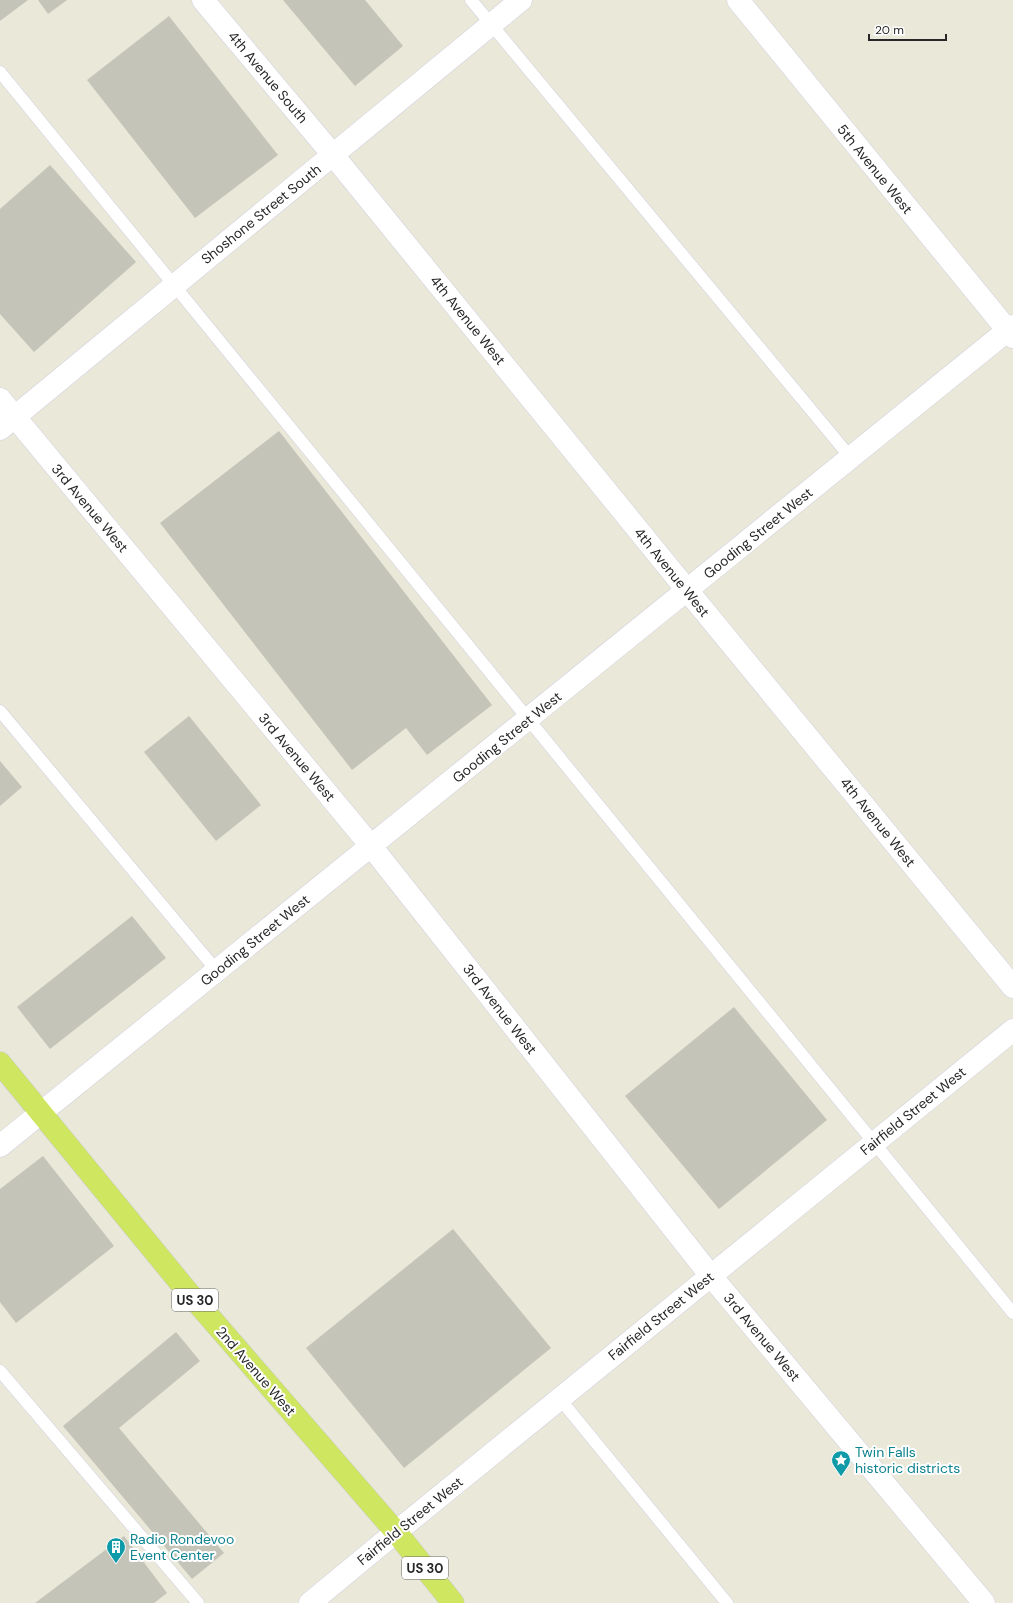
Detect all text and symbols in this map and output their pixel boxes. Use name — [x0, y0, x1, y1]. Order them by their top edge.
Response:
scale bar — [869, 16, 946, 42]
text: 20 m — [875, 22, 904, 38]
street label: 4th Avenue South — [224, 27, 312, 127]
street label: 5th Avenue West — [833, 121, 917, 217]
street label: Shoshone Street South — [197, 160, 325, 268]
street label: 4th Avenue West — [426, 272, 510, 368]
street label: 3rd Avenue West — [48, 460, 132, 556]
street label: Gooding Street West — [700, 483, 816, 583]
street label: 4th Avenue West — [630, 524, 714, 620]
street label: Gooding Street West — [449, 687, 565, 787]
street label: 3rd Avenue West — [255, 709, 339, 805]
street label: 4th Avenue West — [836, 774, 920, 870]
street label: Gooding Street West — [197, 890, 313, 990]
street label: 3rd Avenue West — [459, 960, 541, 1058]
street label: Fairfield Street West — [856, 1063, 970, 1159]
street label: Fairfield Street West — [604, 1268, 718, 1364]
road number: US 30 — [172, 1289, 218, 1311]
street label: 3rd Avenue West — [720, 1289, 804, 1385]
street label: 2nd Avenue West — [212, 1322, 300, 1420]
place label: Twin Falls historic districts — [855, 1443, 960, 1477]
place icon: Twin Falls historic districts — [830, 1449, 852, 1477]
street label: Fairfield Street West — [353, 1473, 467, 1569]
place label: Radio Rondevoo Event Center — [130, 1530, 234, 1564]
building icon: Radio Rondevoo Event Center — [105, 1536, 127, 1564]
road number: US 30 — [402, 1557, 448, 1579]

